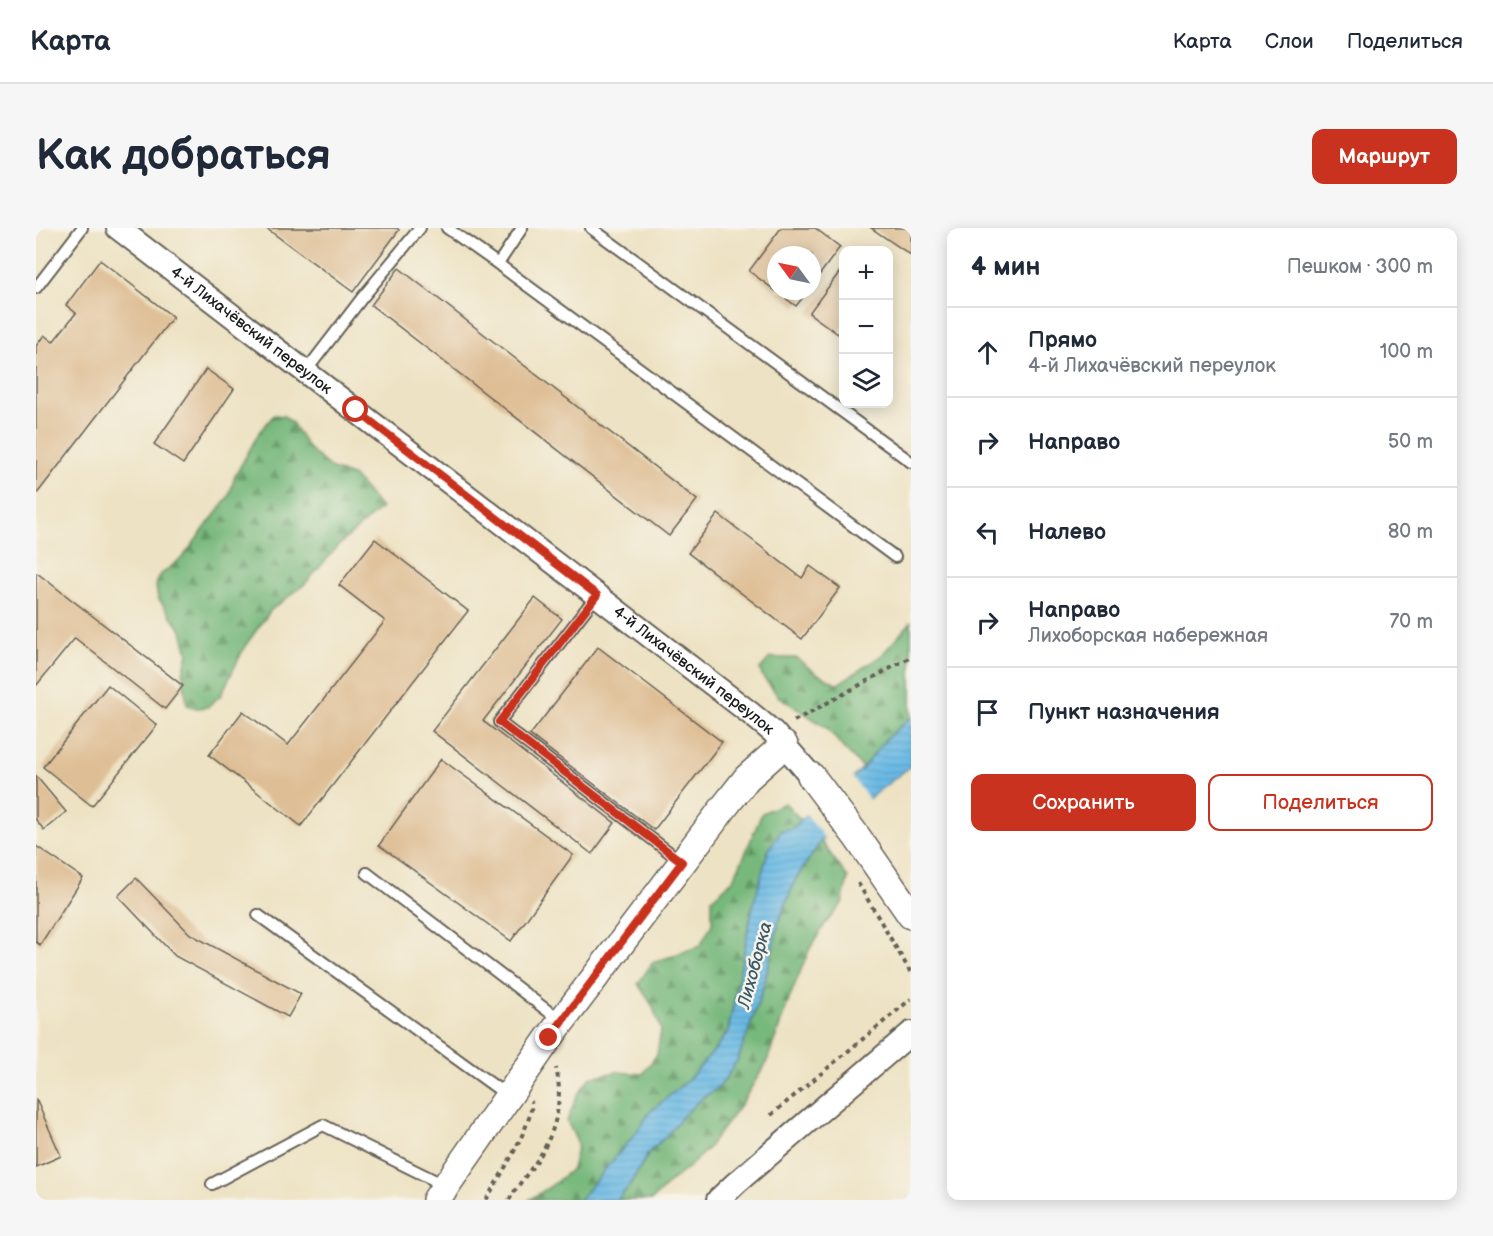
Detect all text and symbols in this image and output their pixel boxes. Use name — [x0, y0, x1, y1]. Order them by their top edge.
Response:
text: Карта — [30, 25, 110, 58]
text: Карта — [1173, 29, 1232, 54]
text: Слои — [1265, 29, 1314, 54]
text: Поделиться — [1347, 29, 1463, 54]
button: Маршрут — [1312, 129, 1457, 184]
text: Как добраться — [36, 131, 331, 182]
north arrow — [767, 246, 821, 300]
map controls — [839, 246, 893, 408]
button: + — [839, 246, 893, 300]
text: 4 мин — [971, 252, 1040, 283]
text: Пешком · 300 m — [1287, 255, 1433, 279]
street label: 4-й Лихачёвский переулок — [167, 262, 336, 399]
button: − — [839, 300, 893, 354]
text: Прямо — [1028, 327, 1097, 354]
icon: ahead — [971, 336, 1004, 369]
text: 100 m — [1380, 340, 1433, 364]
button: layers — [839, 354, 893, 408]
text: 4-й Лихачёвский переулок — [1028, 354, 1276, 378]
route start — [342, 396, 368, 422]
icon: right — [971, 426, 1004, 459]
text: Направо — [1028, 429, 1120, 456]
text: 50 m — [1388, 430, 1433, 454]
icon: left — [971, 516, 1004, 549]
text: Налево — [1028, 519, 1106, 546]
text: 80 m — [1388, 520, 1433, 544]
text: Направо — [1028, 597, 1120, 624]
street label: 4-й Лихачёвский переулок — [609, 602, 778, 739]
icon: right — [971, 606, 1004, 639]
text: 70 m — [1389, 610, 1433, 634]
text: Лихоборская набережная — [1028, 624, 1268, 648]
icon: arrive — [971, 696, 1004, 729]
text: Пункт назначения — [1028, 699, 1220, 726]
button: Сохранить — [971, 774, 1196, 831]
button: Поделиться — [1208, 774, 1433, 831]
water label: Лихоборка — [733, 919, 777, 1012]
route end — [535, 1024, 561, 1050]

